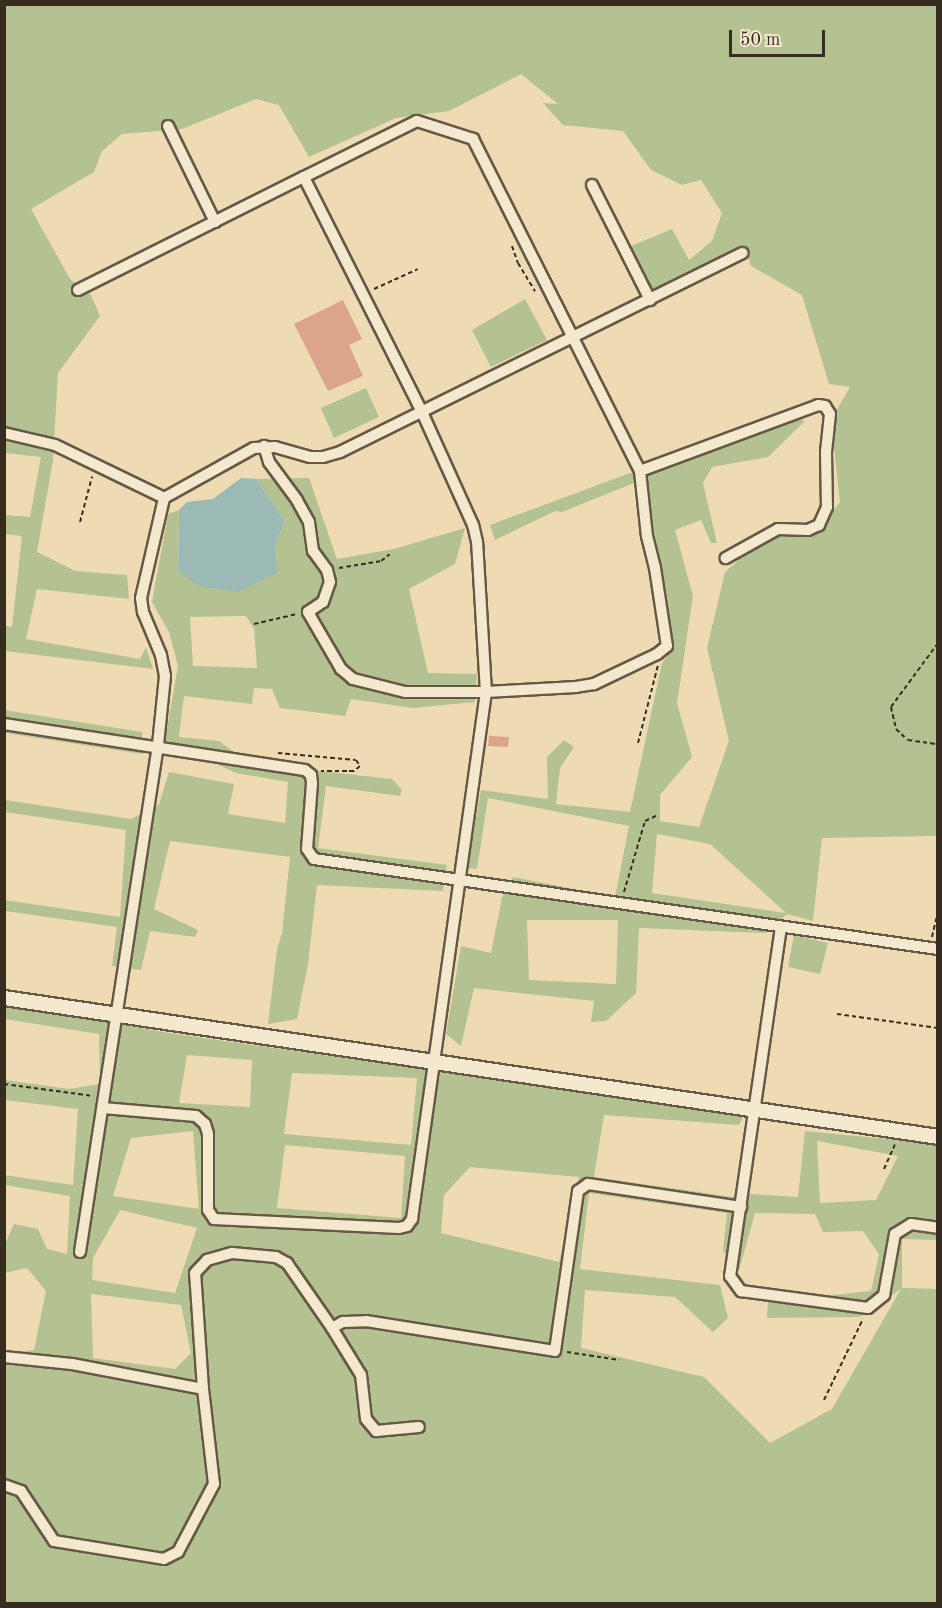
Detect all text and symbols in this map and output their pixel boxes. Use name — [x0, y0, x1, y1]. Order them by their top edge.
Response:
scale bar — [732, 18, 828, 56]
text: 50 m — [740, 31, 780, 49]

